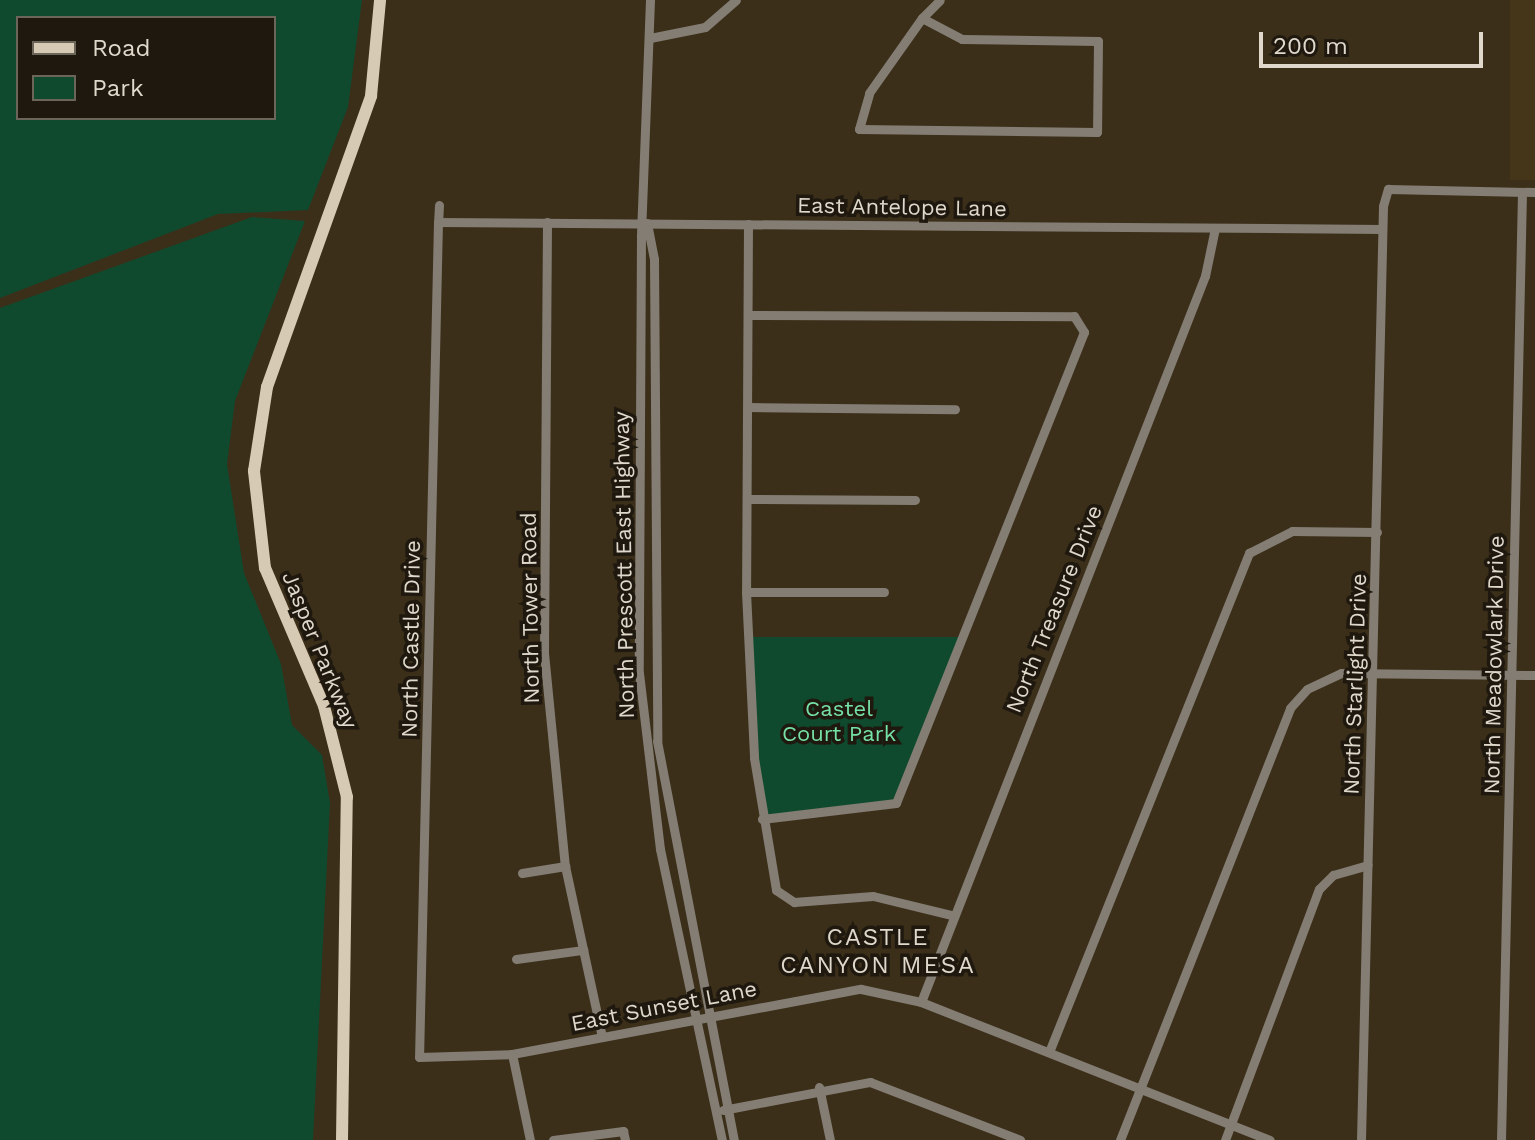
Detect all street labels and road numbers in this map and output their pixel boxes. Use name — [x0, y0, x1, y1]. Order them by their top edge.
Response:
street label: East Antelope Lane — [797, 192, 1007, 222]
street label: North Prescott East Highway — [608, 411, 640, 719]
street label: North Treasure Drive — [1000, 501, 1108, 717]
street label: North Tower Road — [515, 512, 545, 704]
street label: North Meadowlark Drive — [1479, 535, 1509, 795]
street label: North Castle Drive — [396, 540, 426, 738]
street label: Jasper Parkway — [276, 567, 364, 733]
street label: North Starlight Drive — [1338, 573, 1372, 795]
street label: East Sunset Lane — [569, 975, 759, 1037]

